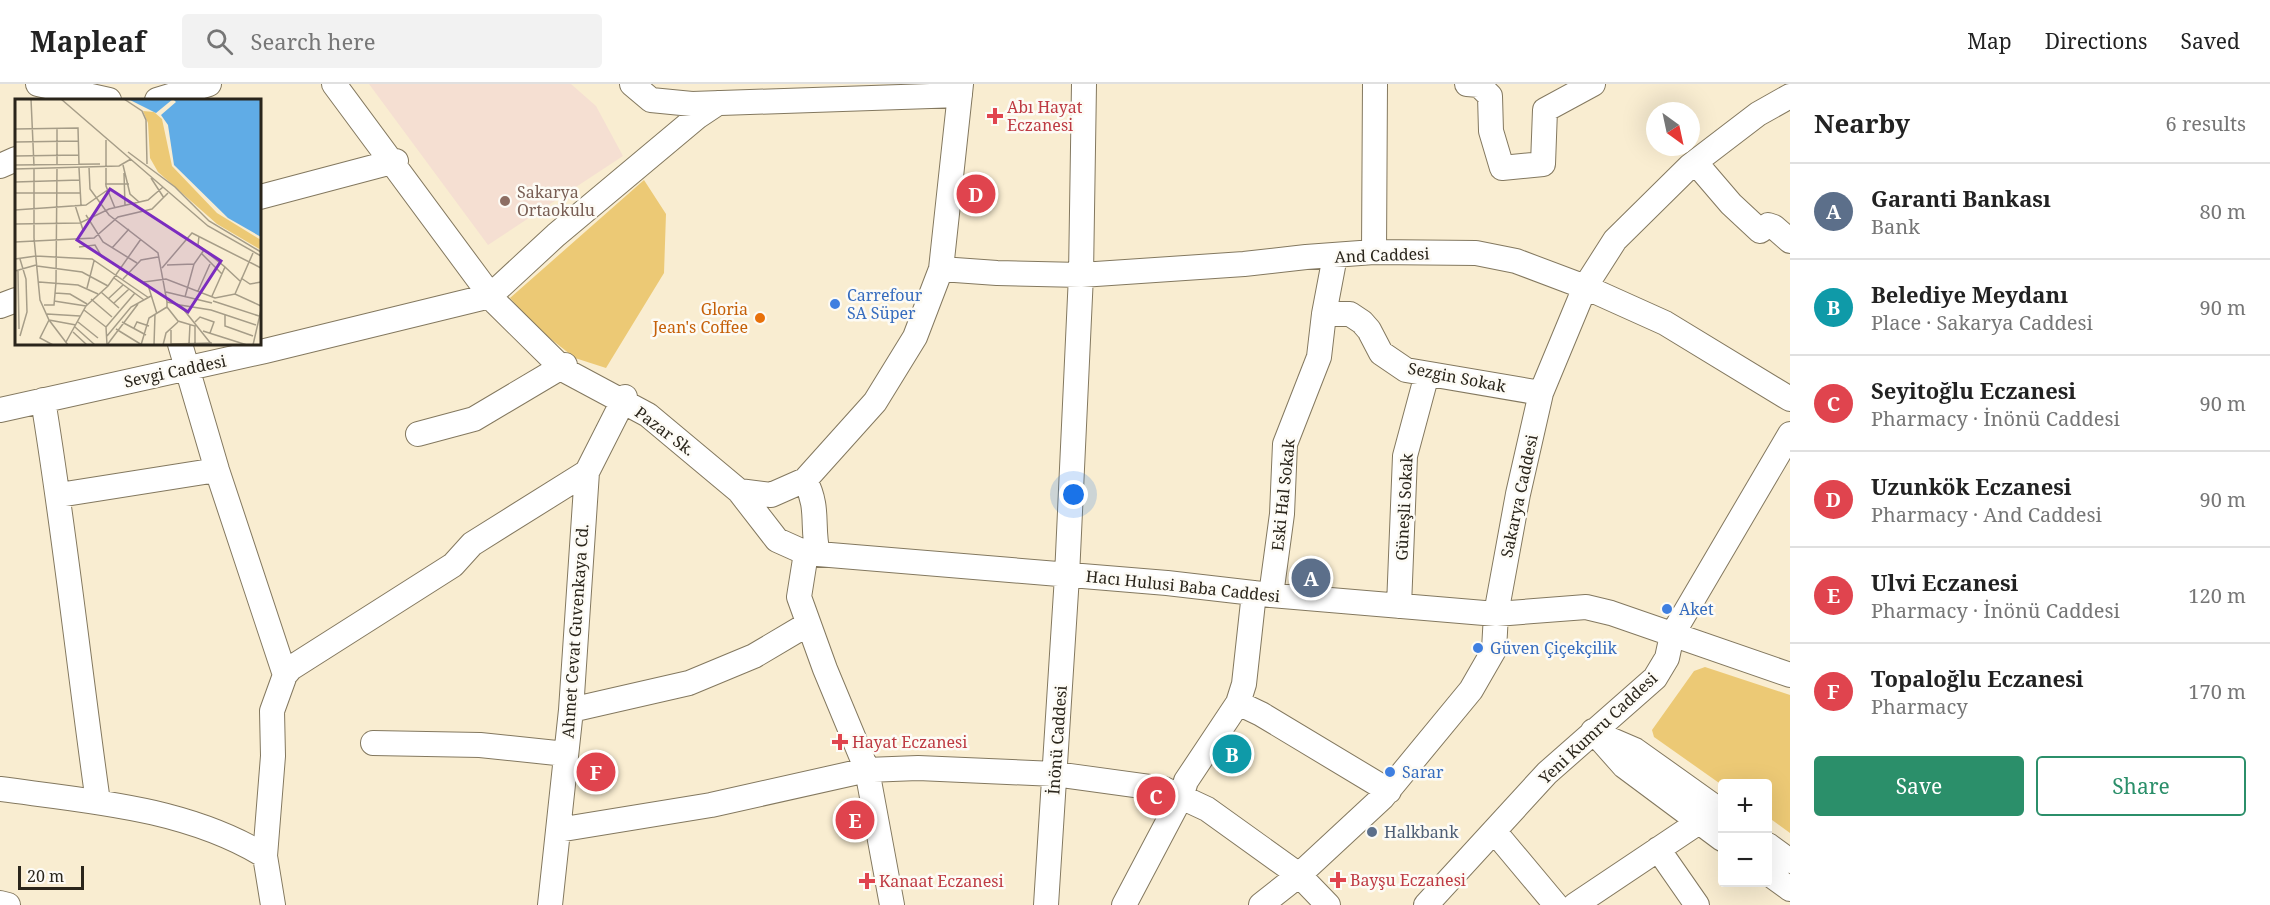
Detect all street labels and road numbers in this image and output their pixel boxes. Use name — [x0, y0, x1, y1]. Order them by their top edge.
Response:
street label: And Caddesi — [1334, 242, 1430, 268]
street label: Sevgi Caddesi — [122, 349, 228, 393]
street label: Sezgin Sokak — [1406, 357, 1508, 397]
street label: Pazar Sk. — [631, 401, 699, 461]
street label: Sakarya Caddesi — [1495, 432, 1543, 560]
street label: Eski Hal Sokak — [1266, 437, 1300, 552]
street label: Güneşli Sokak — [1390, 452, 1418, 561]
street label: Ahmet Cevat Guvenkaya Cd. — [557, 523, 593, 739]
street label: Hacı Hulusi Baba Caddesi — [1085, 565, 1281, 607]
street label: Yeni Kumru Caddesi — [1533, 667, 1662, 789]
street label: İnönü Caddesi — [1042, 685, 1072, 795]

